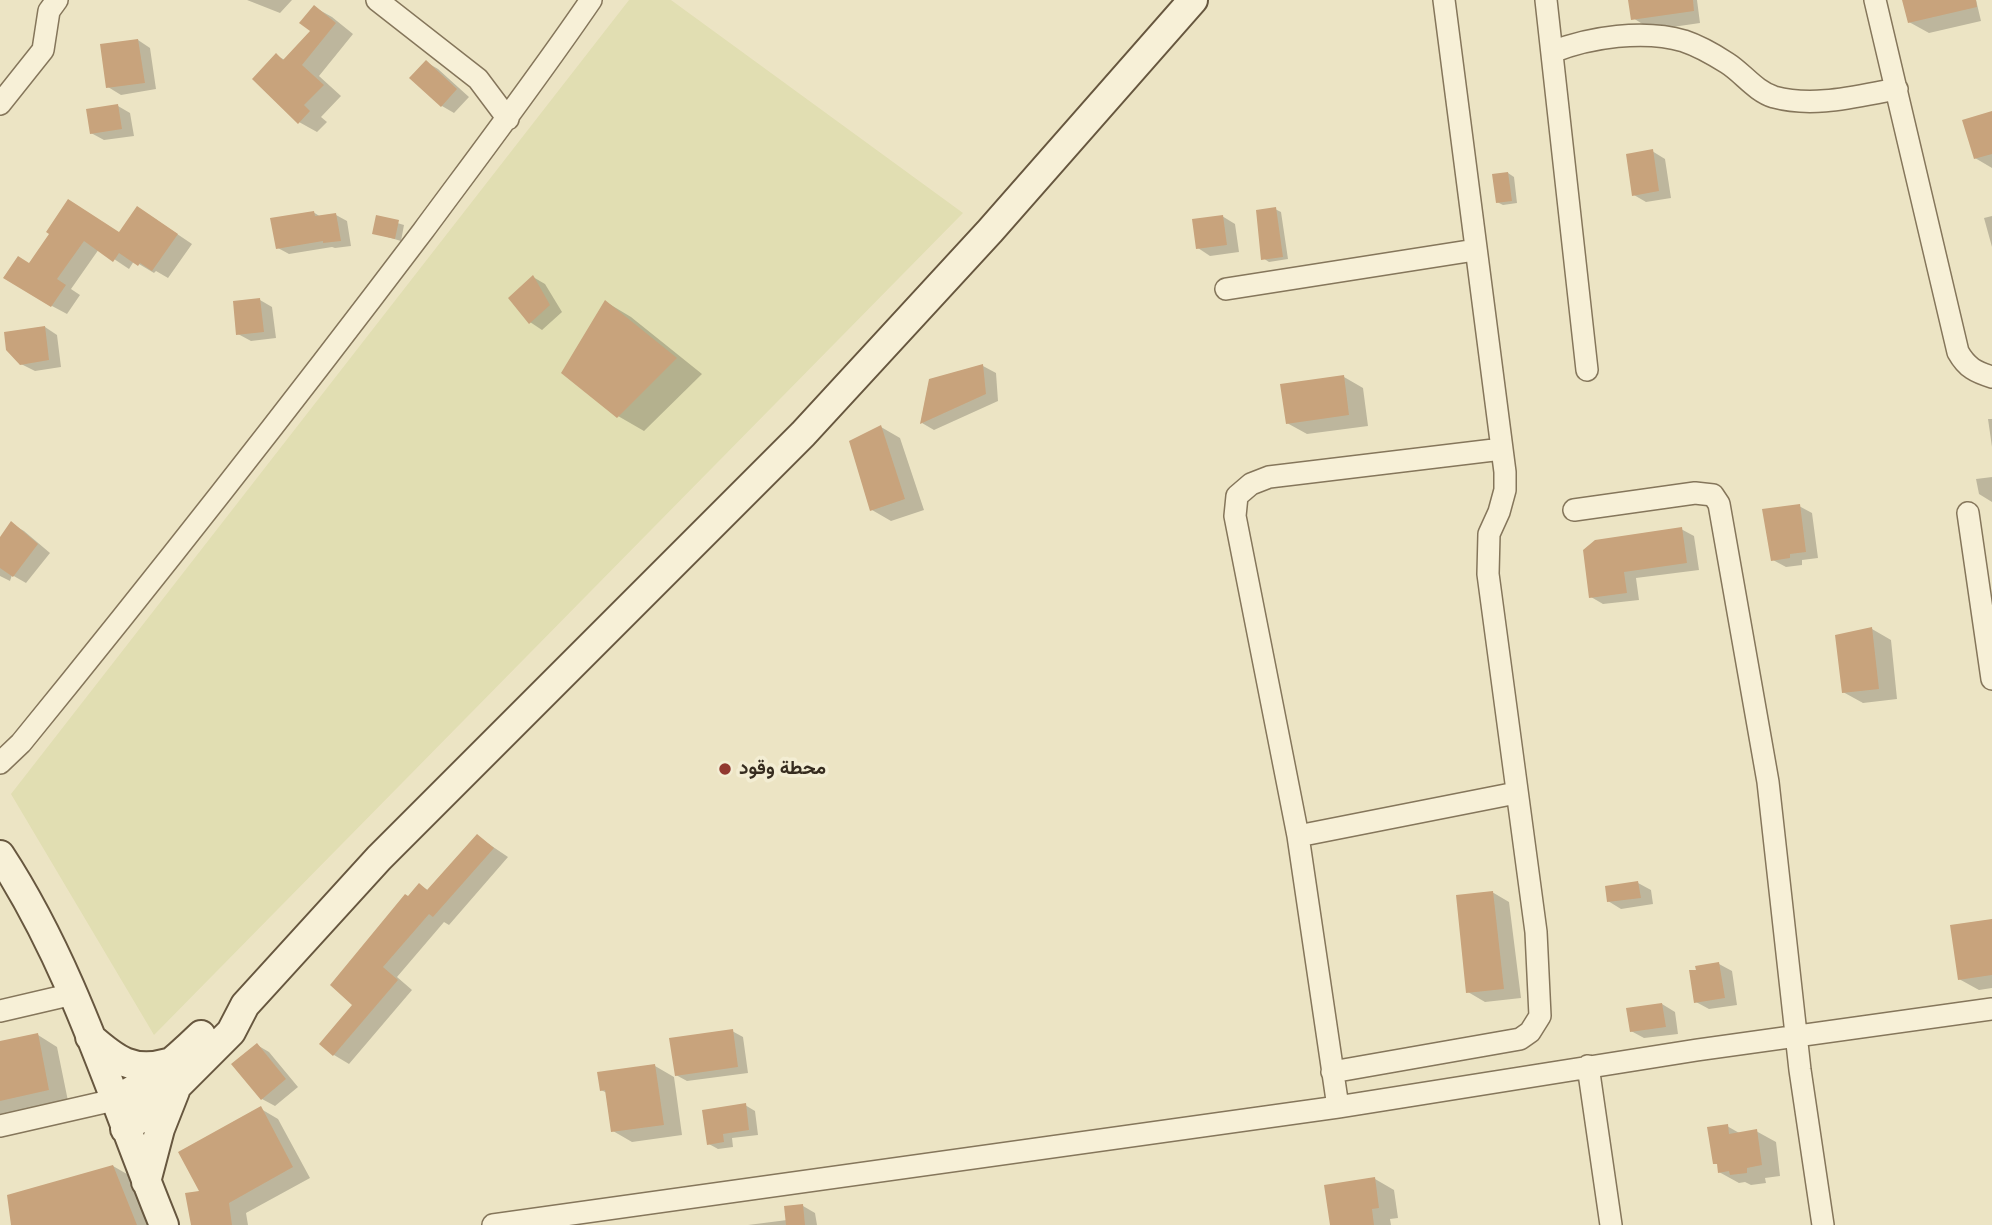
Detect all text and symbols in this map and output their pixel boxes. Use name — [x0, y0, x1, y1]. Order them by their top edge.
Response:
place label: محطة وقود — [739, 758, 826, 780]
marker: محطة وقود — [717, 761, 733, 777]

